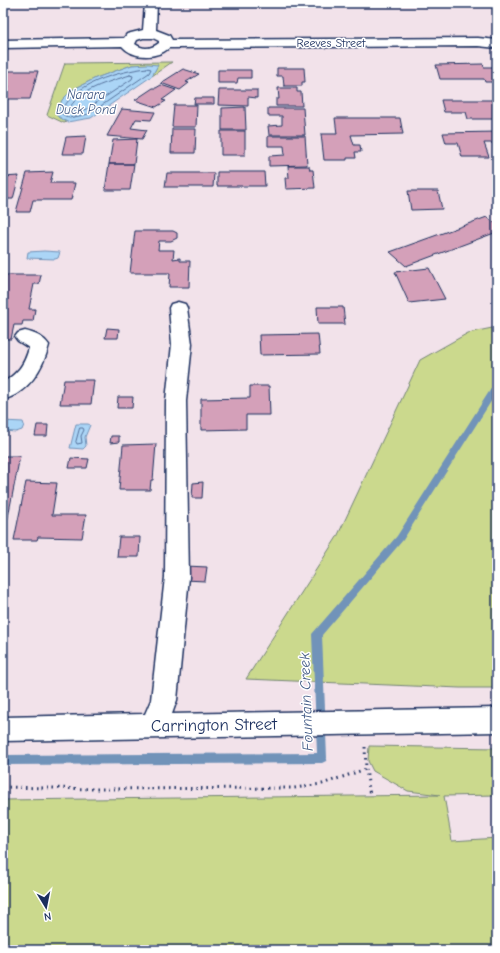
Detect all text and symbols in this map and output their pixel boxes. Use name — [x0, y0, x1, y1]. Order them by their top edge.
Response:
street label: Reeves Street — [297, 36, 366, 50]
water label: Narara Duck Pond — [56, 87, 117, 117]
water label: Fountain Creek — [295, 652, 317, 752]
street label: Carrington Street — [151, 714, 278, 736]
north arrow — [26, 887, 66, 927]
text: N — [43, 909, 52, 923]

